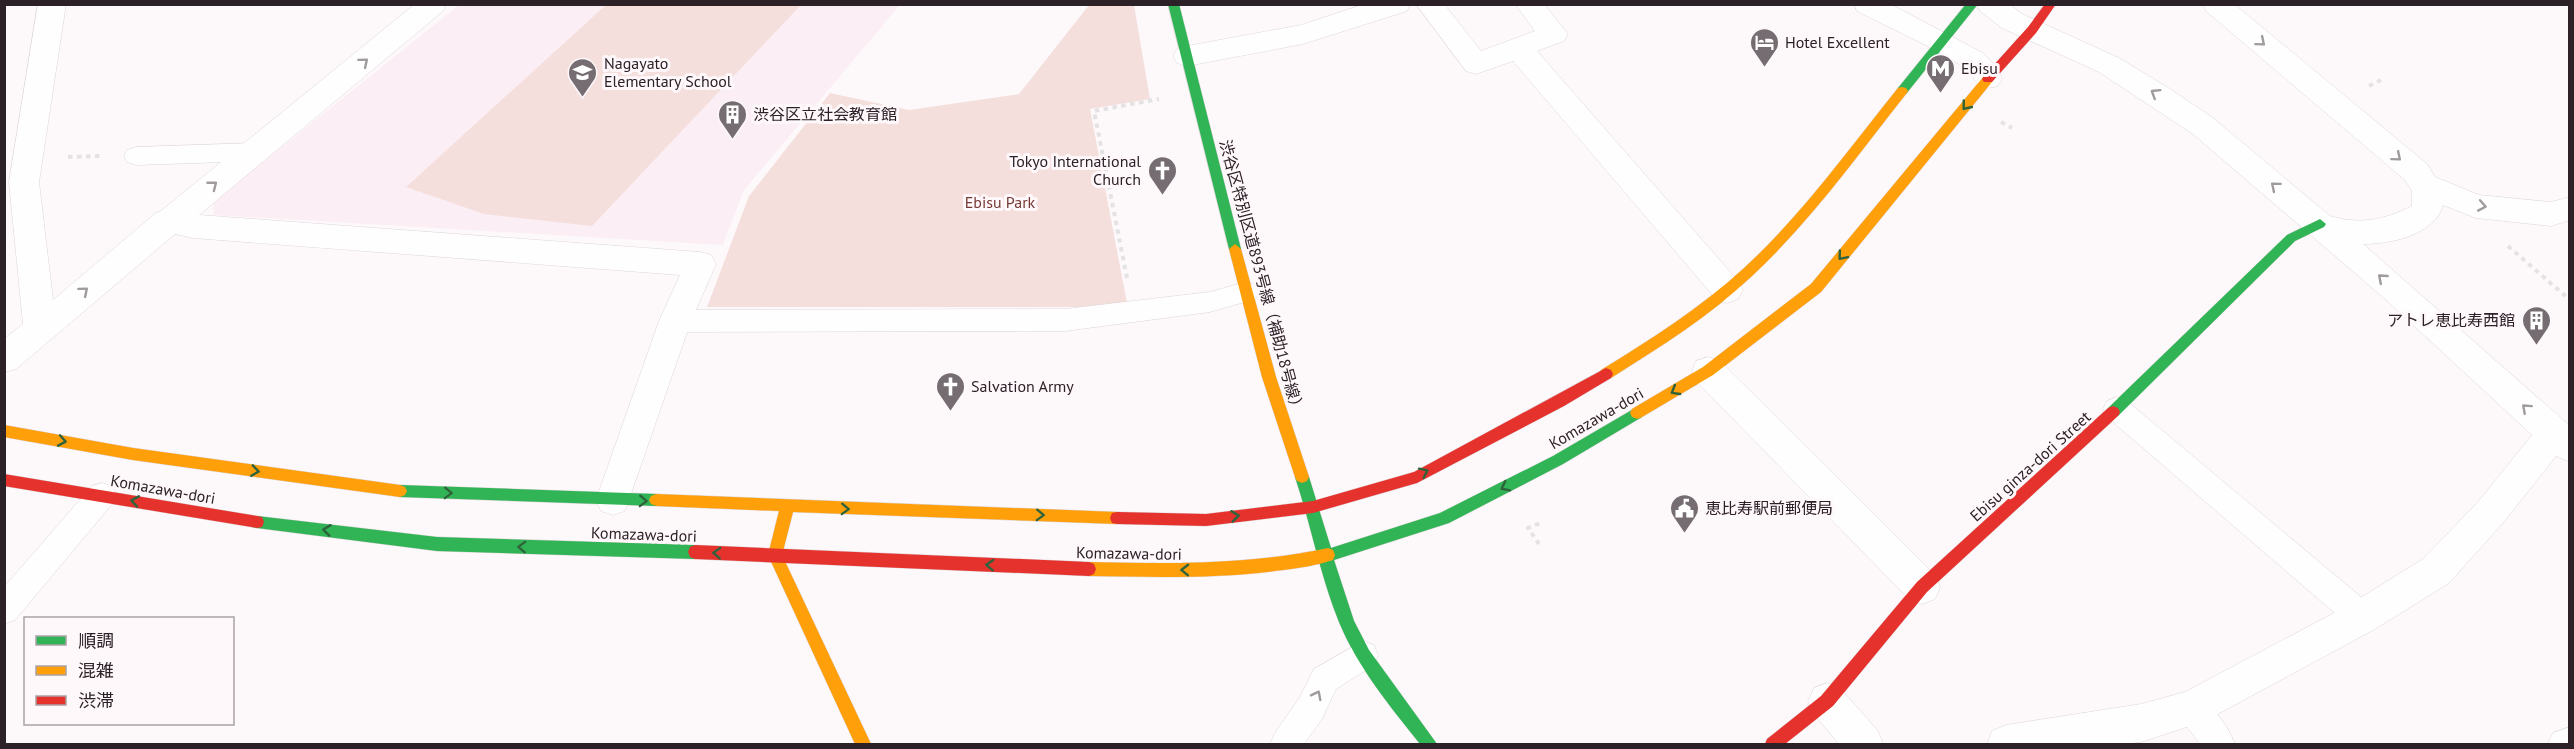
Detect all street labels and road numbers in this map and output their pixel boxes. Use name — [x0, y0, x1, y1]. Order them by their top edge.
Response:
street label: 渋谷区特別区道893号線（補助18号線） — [1216, 137, 1308, 417]
street label: Komazawa-dori — [1545, 383, 1647, 453]
street label: Ebisu ginza-dori Street — [1965, 406, 2095, 526]
street label: Komazawa-dori — [109, 470, 217, 508]
street label: Komazawa-dori — [591, 522, 697, 546]
street label: Komazawa-dori — [1076, 542, 1182, 564]

